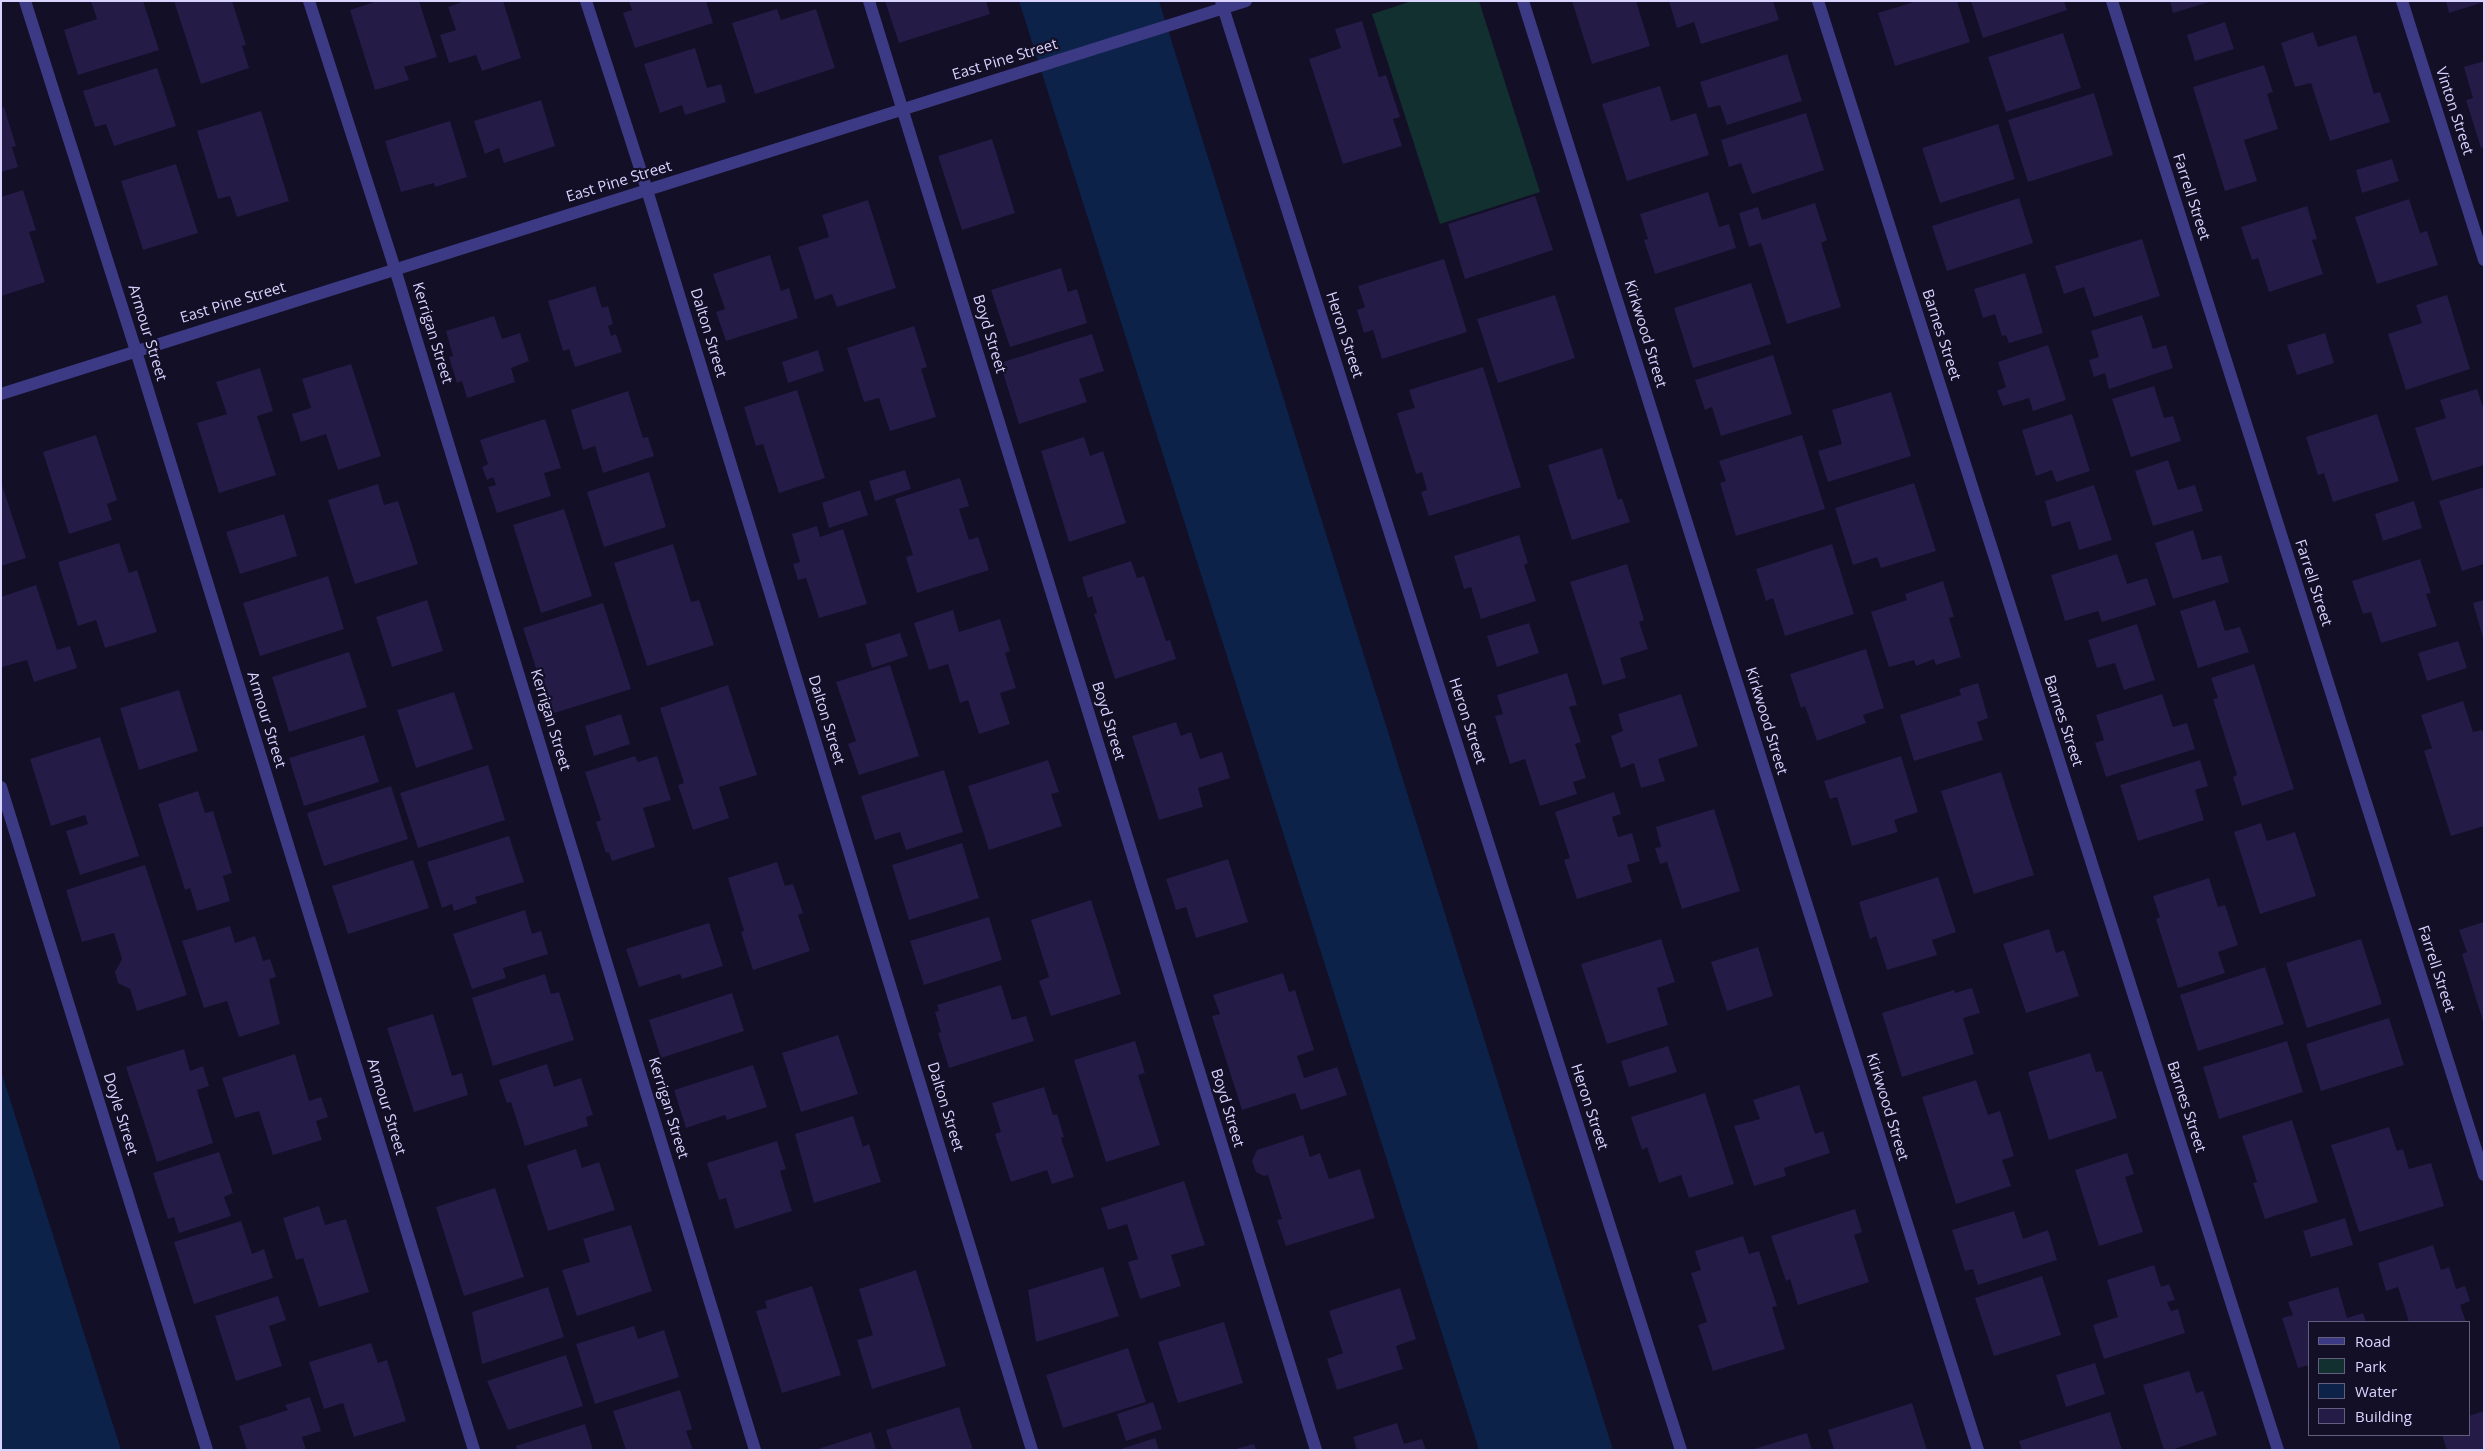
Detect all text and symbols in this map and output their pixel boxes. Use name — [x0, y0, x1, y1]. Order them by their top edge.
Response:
street label: East Pine Street — [950, 35, 1060, 85]
street label: Vinton Street — [2431, 65, 2477, 157]
street label: Farrell Street — [2169, 151, 2213, 243]
street label: East Pine Street — [564, 157, 674, 207]
street label: East Pine Street — [178, 278, 288, 328]
street label: Kirkwood Street — [1620, 278, 1670, 390]
street label: Kerrigan Street — [408, 280, 456, 386]
street label: Armour Street — [124, 283, 170, 383]
street label: Dalton Street — [686, 286, 730, 380]
street label: Barnes Street — [1918, 287, 1964, 383]
street label: Heron Street — [1322, 290, 1366, 380]
street label: Boyd Street — [969, 293, 1009, 375]
street label: Farrell Street — [2291, 537, 2335, 629]
street label: Kirkwood Street — [1741, 665, 1791, 777]
street label: Kerrigan Street — [526, 667, 574, 773]
street label: Armour Street — [243, 670, 289, 770]
street label: Dalton Street — [804, 673, 848, 767]
street label: Barnes Street — [2040, 673, 2086, 769]
street label: Heron Street — [1445, 676, 1489, 766]
street label: Boyd Street — [1088, 680, 1128, 762]
street label: Farrell Street — [2414, 923, 2458, 1015]
street label: Kirkwood Street — [1862, 1051, 1912, 1163]
street label: Kerrigan Street — [644, 1055, 692, 1161]
street label: Armour Street — [363, 1057, 409, 1157]
street label: Barnes Street — [2163, 1059, 2209, 1155]
street label: Dalton Street — [923, 1060, 967, 1154]
street label: Heron Street — [1567, 1062, 1611, 1152]
street label: Boyd Street — [1207, 1067, 1247, 1149]
street label: Doyle Street — [99, 1071, 141, 1157]
legend — [2308, 1321, 2470, 1436]
text: Road — [2355, 1331, 2391, 1351]
text: Park — [2355, 1356, 2386, 1376]
text: Water — [2355, 1381, 2397, 1401]
text: Building — [2355, 1406, 2412, 1426]

